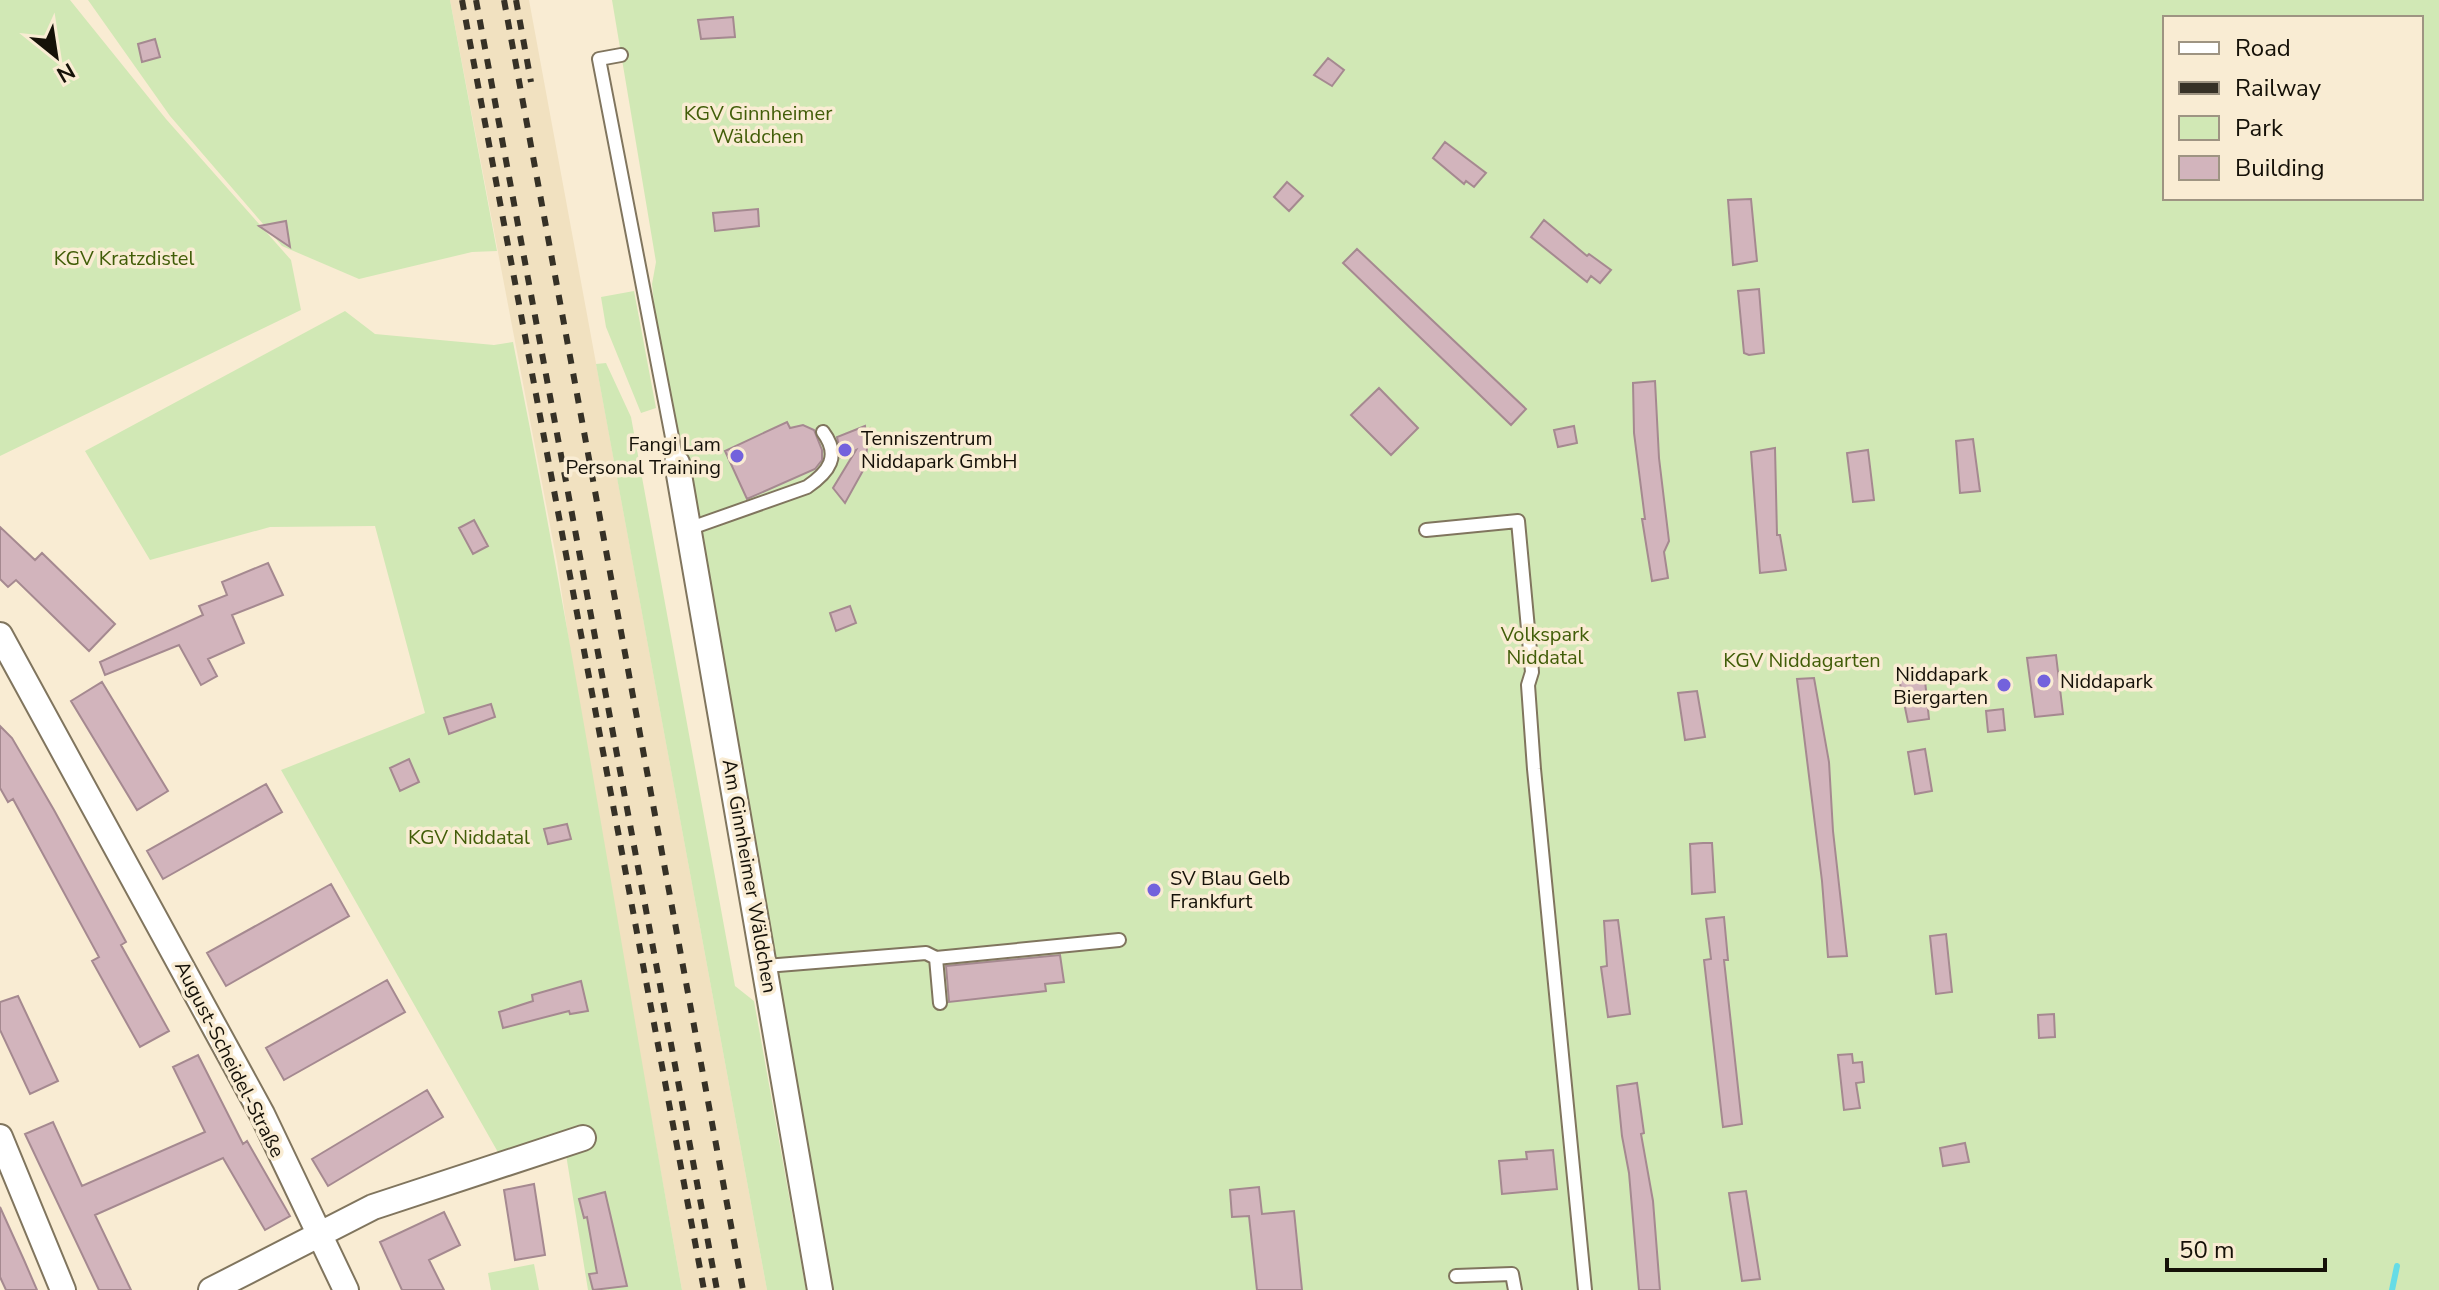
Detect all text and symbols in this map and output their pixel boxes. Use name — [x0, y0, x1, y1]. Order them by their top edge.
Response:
north arrow — [16, 16, 96, 96]
legend — [2163, 16, 2423, 200]
text: Road — [2235, 32, 2291, 64]
text: N — [51, 55, 80, 90]
text: Railway — [2235, 72, 2322, 104]
park label: KGV Ginnheimer Wäldchen — [684, 100, 832, 150]
text: Park — [2235, 112, 2284, 144]
text: Building — [2235, 152, 2325, 184]
park label: KGV Kratzdistel — [54, 245, 194, 272]
place label: Tenniszentrum Niddapark GmbH — [861, 425, 1017, 475]
place label: Fangi Lam Personal Training — [565, 431, 721, 481]
marker: Tenniszentrum Niddapark GmbH — [836, 441, 854, 459]
marker: Fangi Lam Personal Training — [728, 447, 746, 465]
park label: Volkspark Niddatal — [1500, 621, 1590, 671]
park label: KGV Niddagarten — [1723, 647, 1881, 674]
place label: Niddapark Biergarten — [1893, 661, 1989, 711]
place label: Niddapark — [2060, 668, 2154, 695]
marker: Niddapark — [2035, 672, 2053, 690]
marker: Niddapark Biergarten — [1995, 676, 2013, 694]
street label: Am Ginnheimer Wäldchen — [716, 757, 783, 995]
park label: KGV Niddatal — [408, 824, 530, 851]
place label: SV Blau Gelb Frankfurt — [1170, 865, 1290, 915]
marker: SV Blau Gelb Frankfurt — [1145, 881, 1163, 899]
street label: August-Scheidel-Straße — [168, 956, 291, 1162]
scale bar — [2167, 1222, 2325, 1272]
text: 50 m — [2179, 1234, 2235, 1266]

